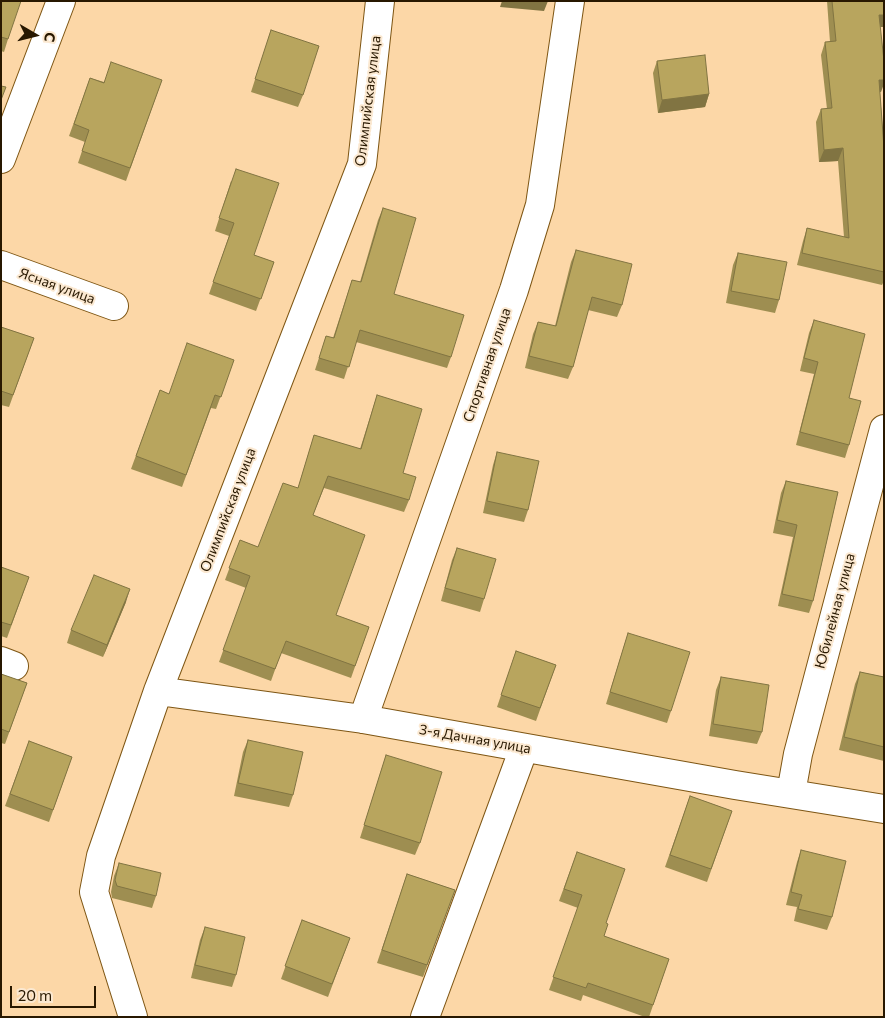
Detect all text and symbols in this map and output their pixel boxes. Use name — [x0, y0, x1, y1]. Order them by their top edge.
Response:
north arrow — [10, 10, 60, 60]
text: С — [41, 31, 59, 43]
street label: Олимпийская улица — [352, 35, 384, 167]
street label: Ясная улица — [17, 264, 97, 308]
street label: Спортивная улица — [460, 306, 514, 424]
street label: Олимпийская улица — [197, 446, 259, 574]
street label: Юбилейная улица — [812, 551, 858, 671]
street label: 3-я Дачная улица — [418, 721, 532, 757]
scale bar — [12, 976, 99, 1008]
text: 20 m — [18, 986, 52, 1004]

